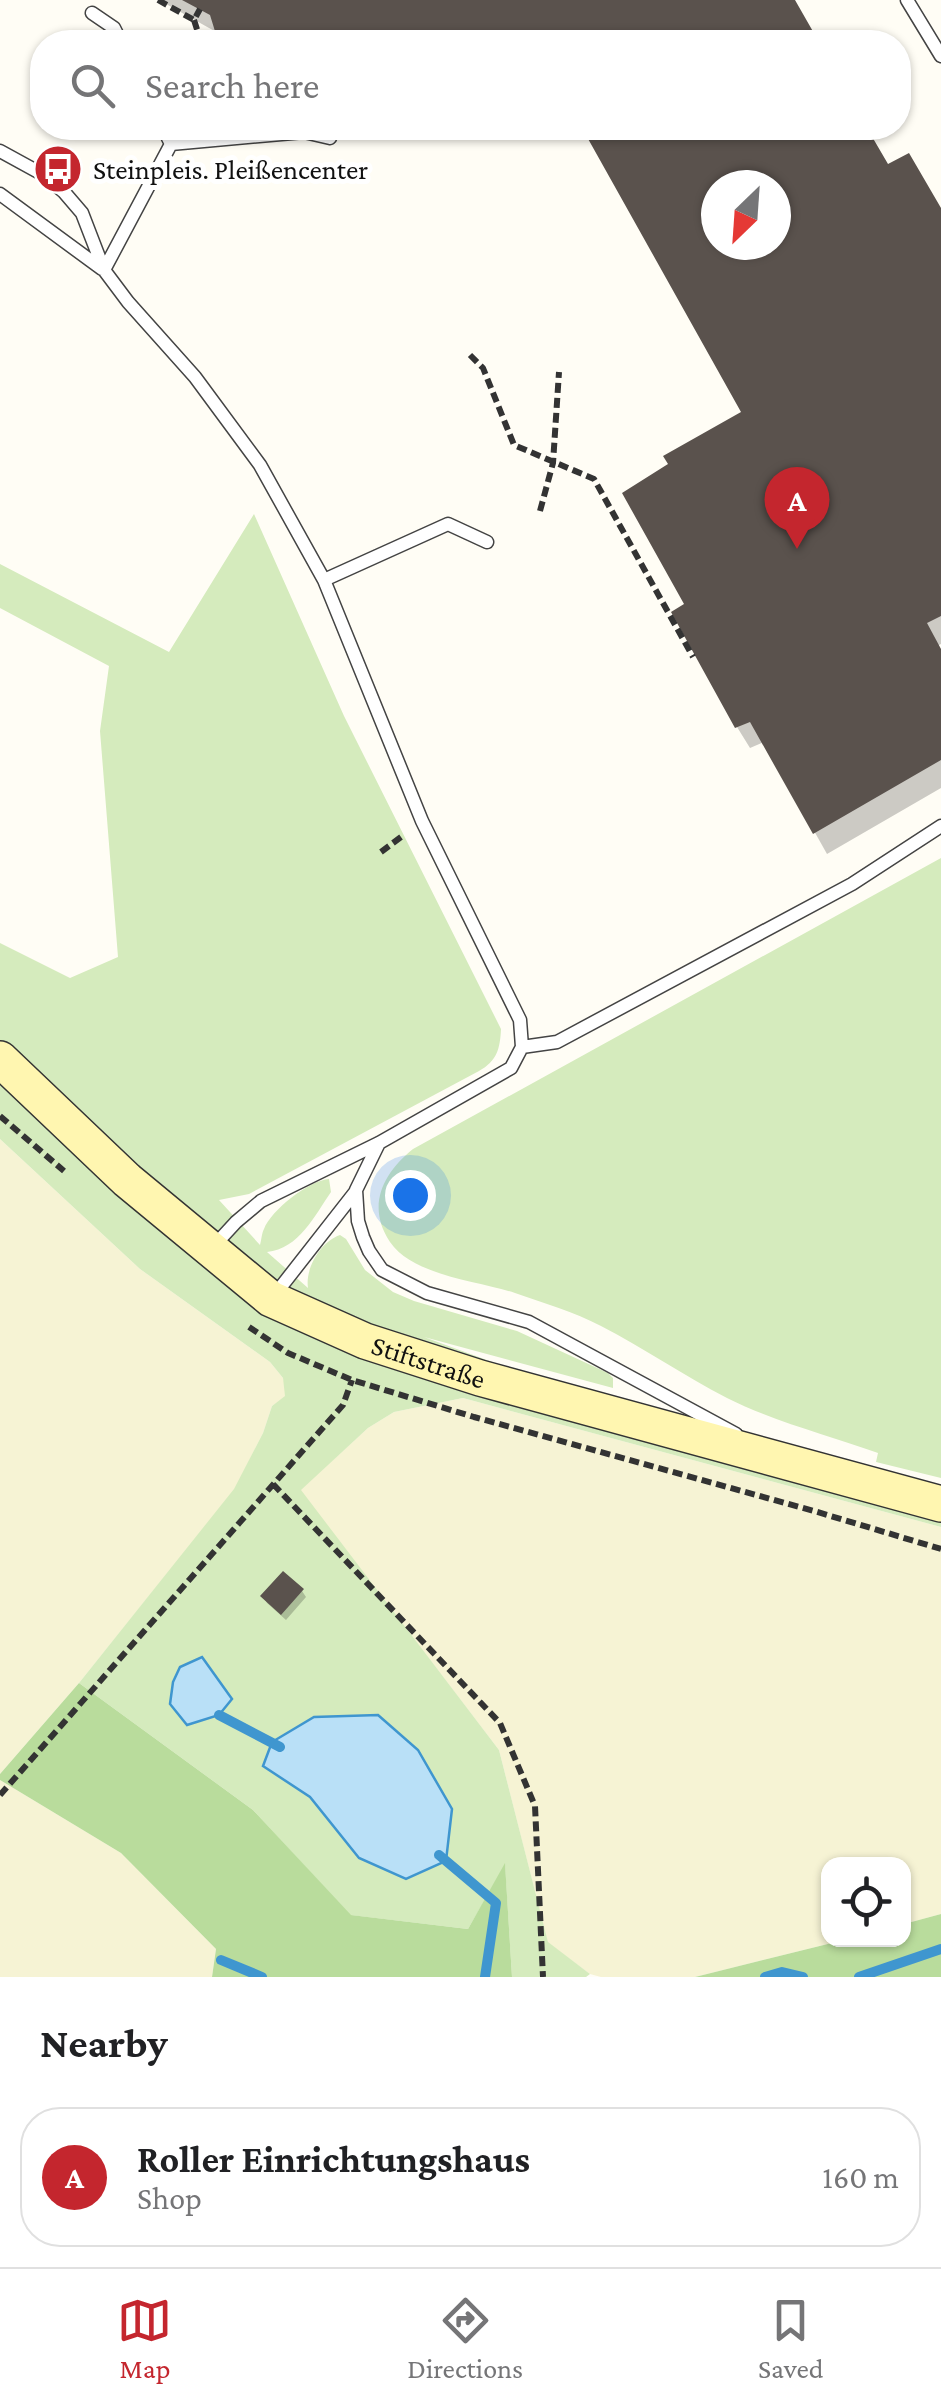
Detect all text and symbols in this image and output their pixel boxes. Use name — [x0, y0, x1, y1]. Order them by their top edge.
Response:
search box — [30, 30, 911, 140]
icon: search — [65, 58, 120, 113]
text: Search here — [145, 64, 319, 106]
bus stop icon: Steinpleis. Pleißencenter — [32, 143, 84, 195]
place label: Steinpleis. Pleißencenter — [93, 154, 368, 185]
north arrow — [701, 170, 791, 260]
pin: A — [764, 466, 830, 549]
your location — [385, 1170, 436, 1221]
street label: Stiftstraße — [368, 1329, 489, 1395]
map controls — [821, 1857, 911, 1947]
button: locate — [821, 1857, 911, 1947]
text: Nearby — [40, 2019, 168, 2066]
text: Roller Einrichtungshaus — [137, 2138, 530, 2180]
text: A — [65, 2159, 84, 2195]
text: 160 m — [822, 2159, 899, 2195]
text: Shop — [137, 2180, 202, 2216]
tab: Map — [117, 2293, 172, 2384]
tab: Directions — [407, 2293, 523, 2384]
tab: Saved — [758, 2293, 824, 2384]

